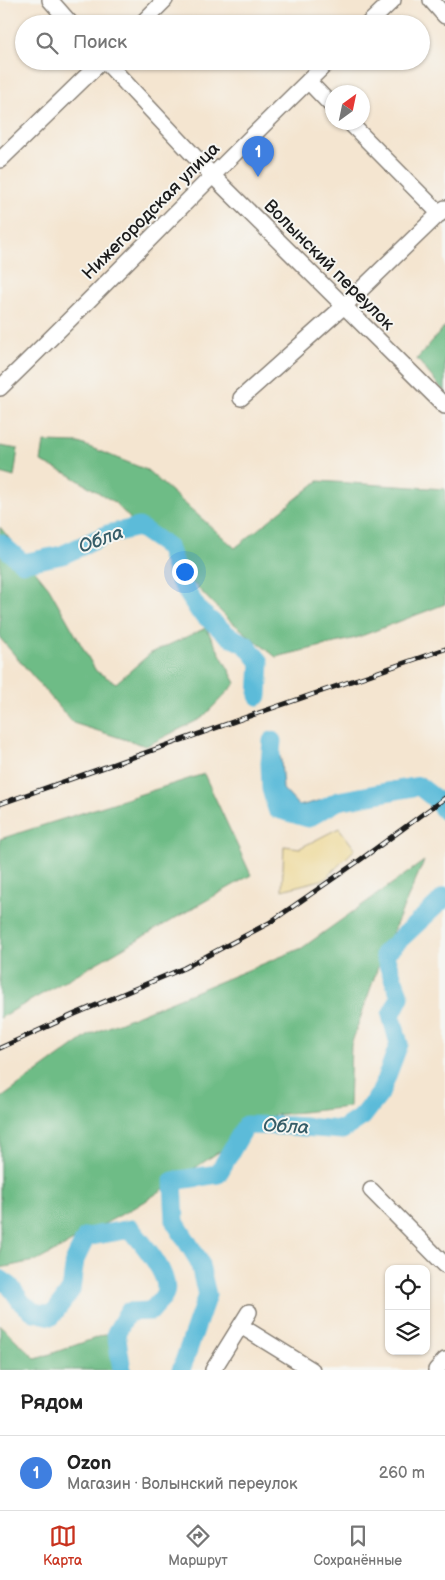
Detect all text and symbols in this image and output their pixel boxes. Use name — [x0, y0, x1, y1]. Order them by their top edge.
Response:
search box — [15, 15, 430, 70]
icon: search — [33, 29, 61, 57]
text: Поиск — [73, 31, 127, 54]
north arrow — [325, 85, 370, 130]
pin: 1 — [242, 136, 274, 177]
street label: Нижегородская улица — [78, 138, 224, 284]
street label: Волынский переулок — [259, 195, 399, 335]
water label: Обла — [75, 521, 127, 559]
your location — [172, 559, 198, 585]
water label: Обла — [262, 1114, 310, 1140]
map controls — [385, 1265, 430, 1355]
button: locate — [385, 1265, 430, 1310]
button: layers — [385, 1310, 430, 1355]
text: Рядом — [20, 1390, 83, 1415]
text: Ozon — [67, 1452, 111, 1475]
text: 1 — [33, 1464, 39, 1483]
text: 260 m — [379, 1464, 425, 1483]
text: Магазин · Волынский переулок — [67, 1475, 297, 1494]
tab: Карта — [43, 1522, 82, 1569]
tab: Маршрут — [168, 1522, 228, 1569]
tab: Сохранённые — [314, 1522, 402, 1569]

